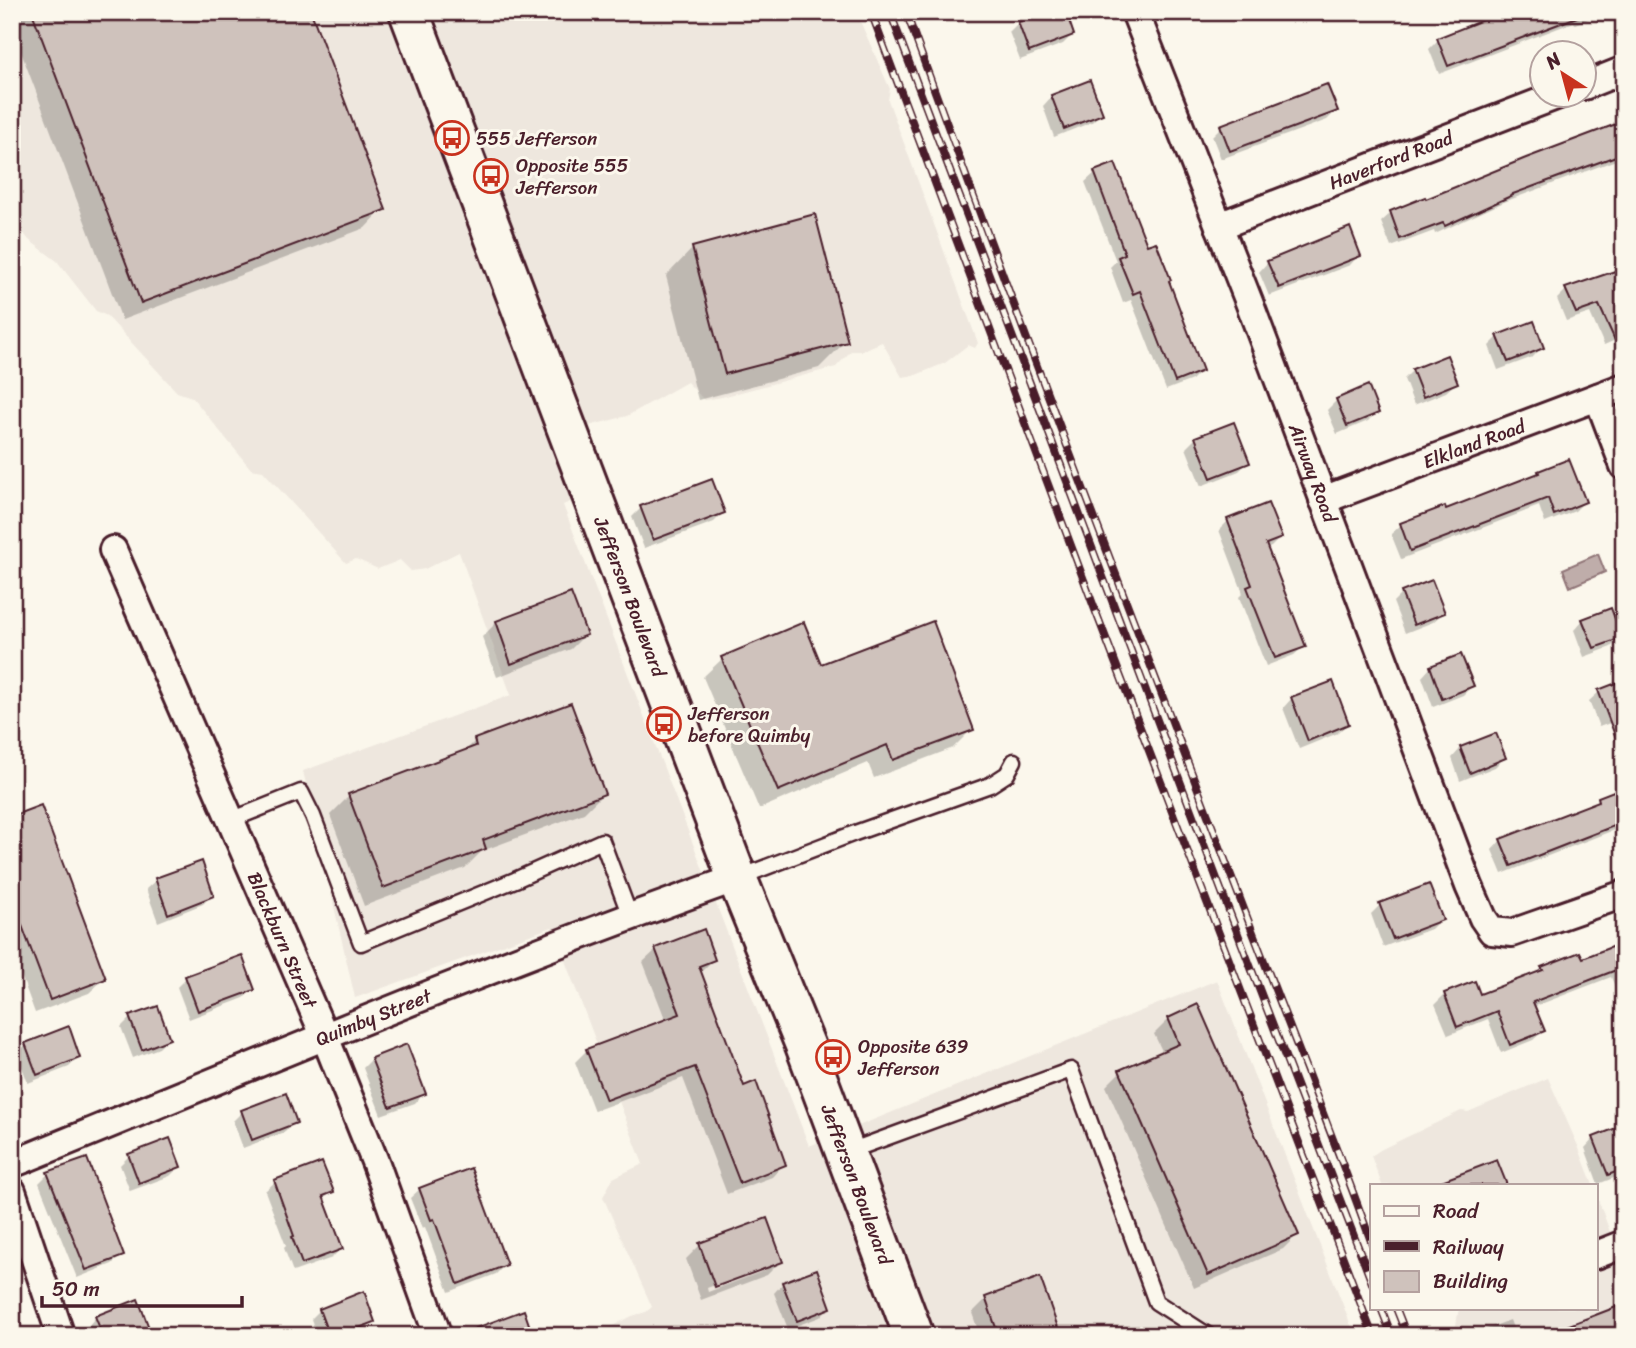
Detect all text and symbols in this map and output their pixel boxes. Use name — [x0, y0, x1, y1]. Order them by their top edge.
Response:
north arrow — [1528, 38, 1598, 108]
text: N — [1537, 43, 1569, 78]
bus stop icon: 555 Jefferson — [433, 119, 471, 157]
street label: Haverford Road — [1324, 120, 1459, 199]
place label: 555 Jefferson — [476, 122, 597, 155]
place label: Opposite 555 Jefferson — [515, 149, 629, 204]
bus stop icon: Opposite 555 Jefferson — [472, 157, 510, 195]
street label: Elkland Road — [1418, 408, 1531, 478]
street label: Airway Road — [1279, 418, 1348, 529]
street label: Jefferson Boulevard — [585, 511, 676, 683]
place label: Jefferson before Quimby — [687, 697, 810, 752]
bus stop icon: Jefferson before Quimby — [645, 705, 683, 743]
street label: Blackburn Street — [238, 866, 327, 1014]
street label: Quimby Street — [310, 978, 437, 1055]
place label: Opposite 639 Jefferson — [857, 1030, 968, 1085]
bus stop icon: Opposite 639 Jefferson — [814, 1038, 852, 1076]
street label: Jefferson Boulevard — [812, 1098, 903, 1271]
legend — [1370, 1184, 1598, 1310]
text: Road — [1433, 1192, 1480, 1230]
text: Railway — [1433, 1228, 1504, 1266]
text: Building — [1433, 1262, 1509, 1300]
scale bar — [42, 1264, 242, 1308]
text: 50 m — [52, 1270, 100, 1308]

